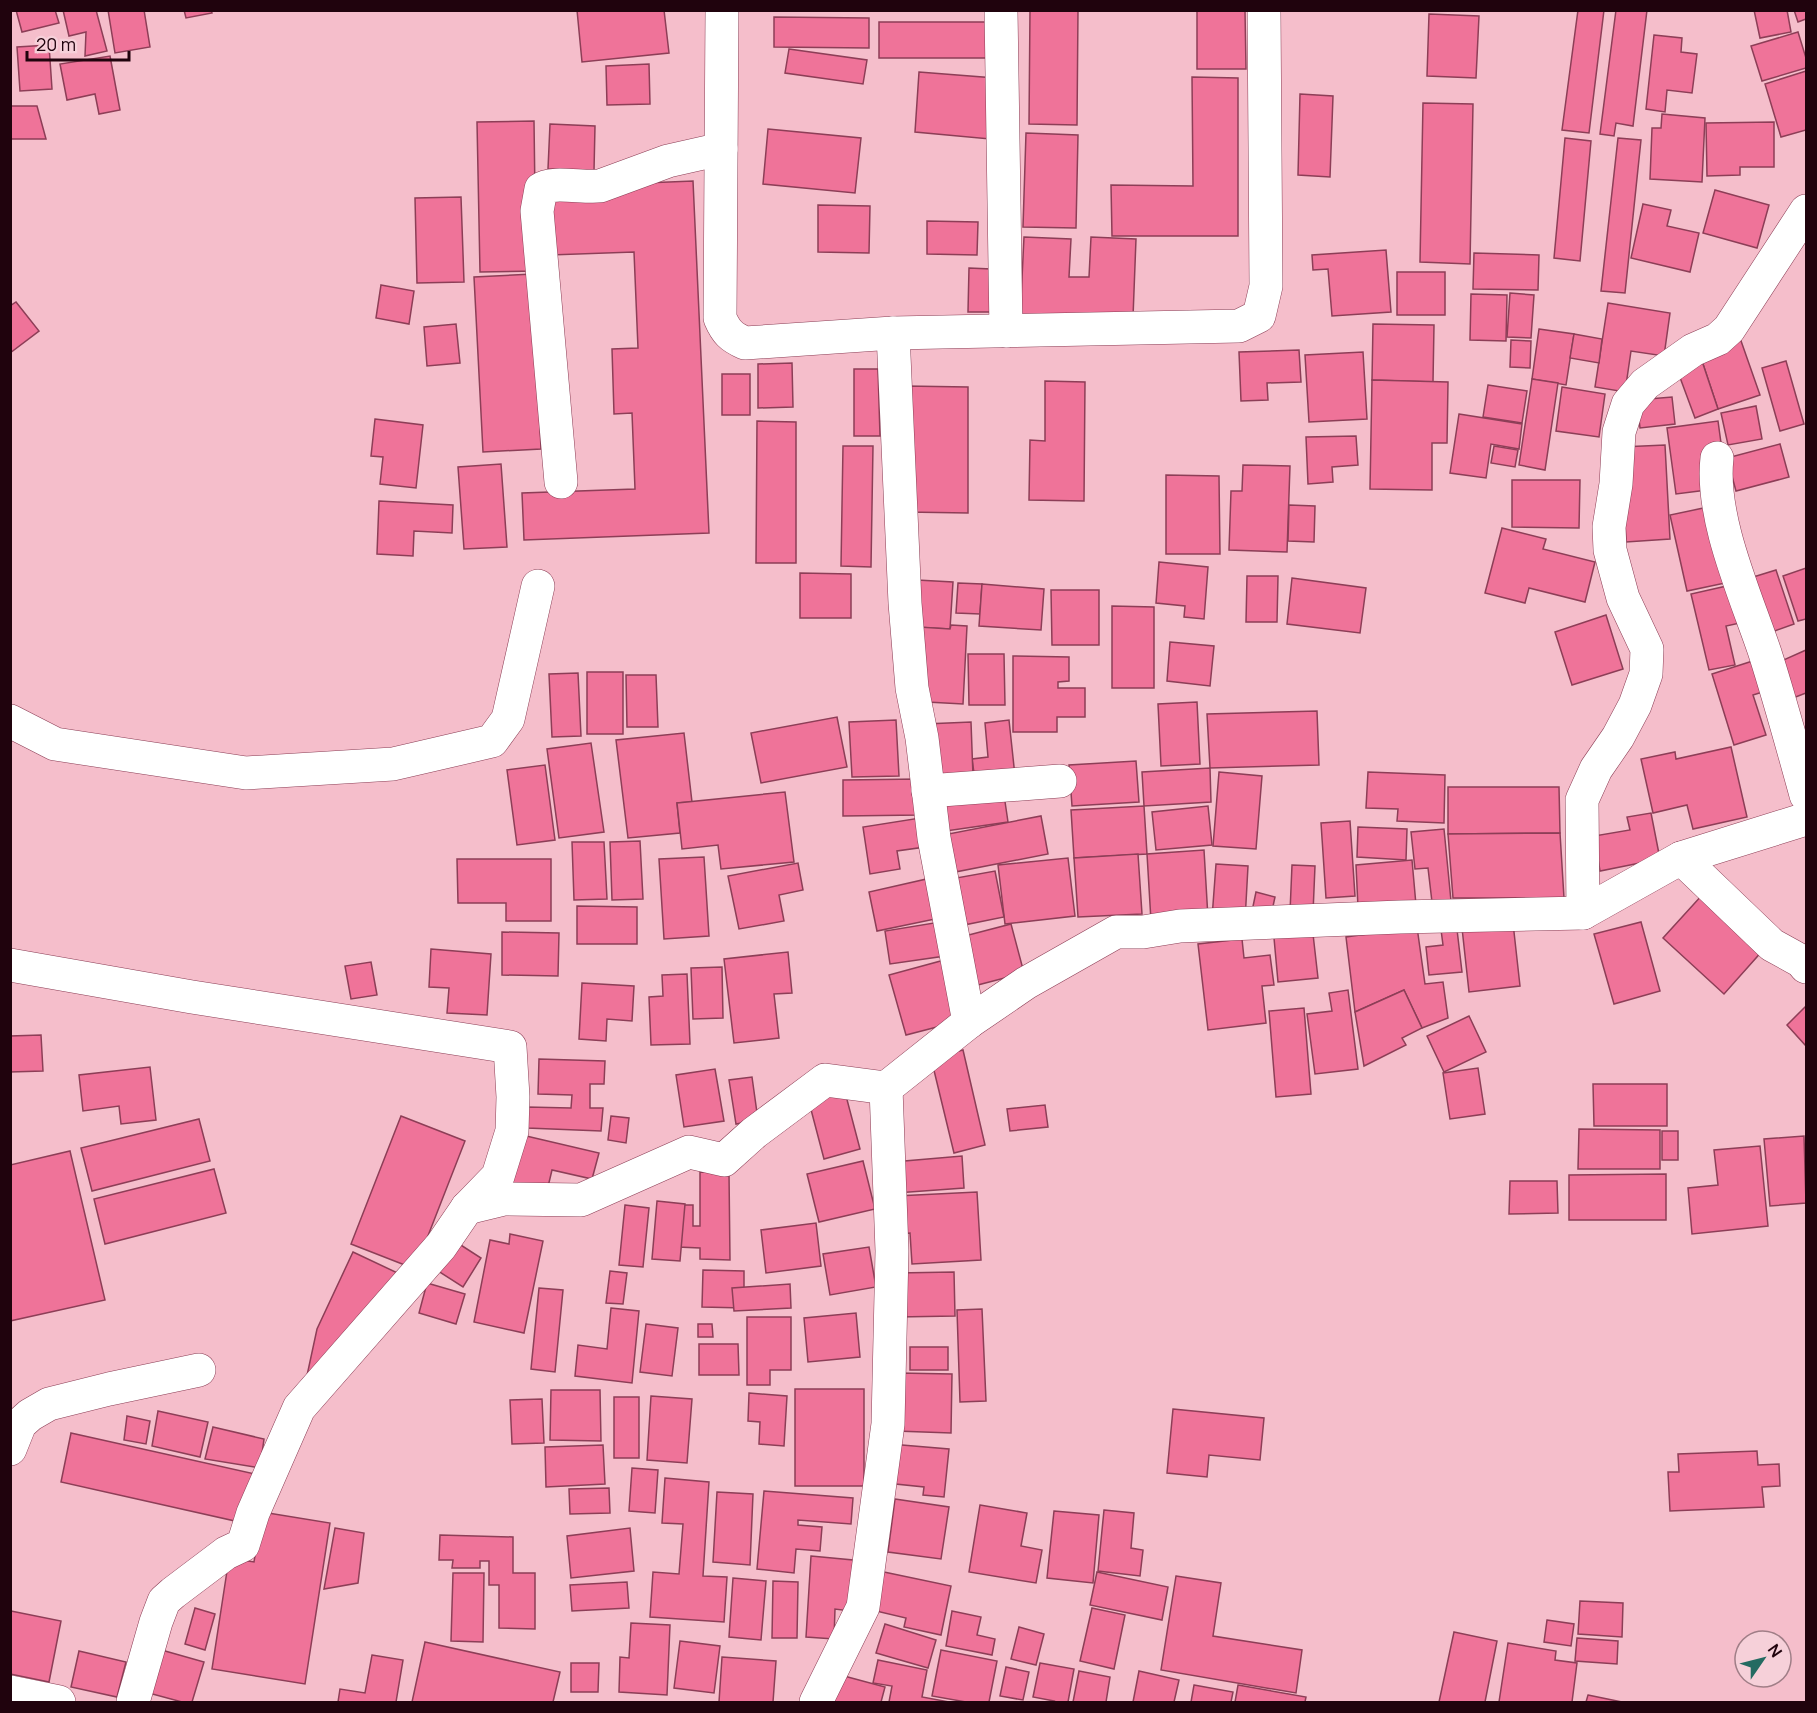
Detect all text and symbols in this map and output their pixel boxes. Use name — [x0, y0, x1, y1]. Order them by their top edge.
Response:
scale bar — [27, 24, 129, 62]
text: 20 m — [36, 32, 76, 56]
north arrow — [1733, 1629, 1793, 1689]
text: N — [1763, 1639, 1788, 1661]

